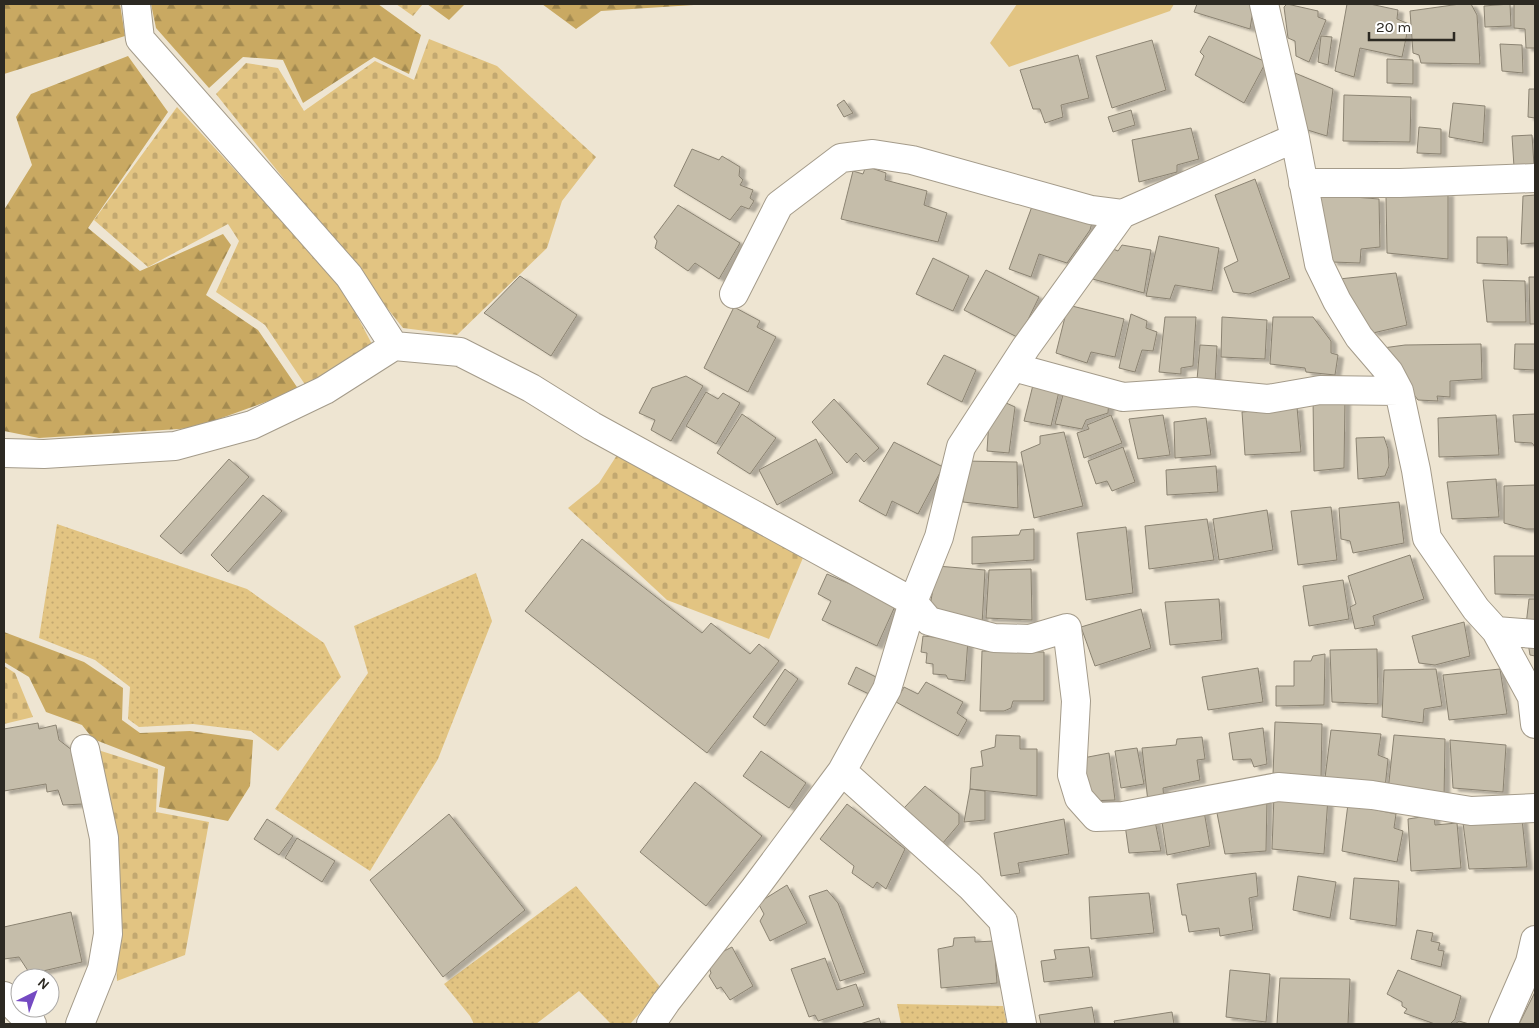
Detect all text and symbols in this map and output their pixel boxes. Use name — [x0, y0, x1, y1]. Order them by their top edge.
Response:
scale bar — [1369, 10, 1454, 42]
text: 20 m — [1376, 18, 1411, 36]
north arrow — [10, 968, 60, 1018]
text: N — [34, 974, 53, 993]

